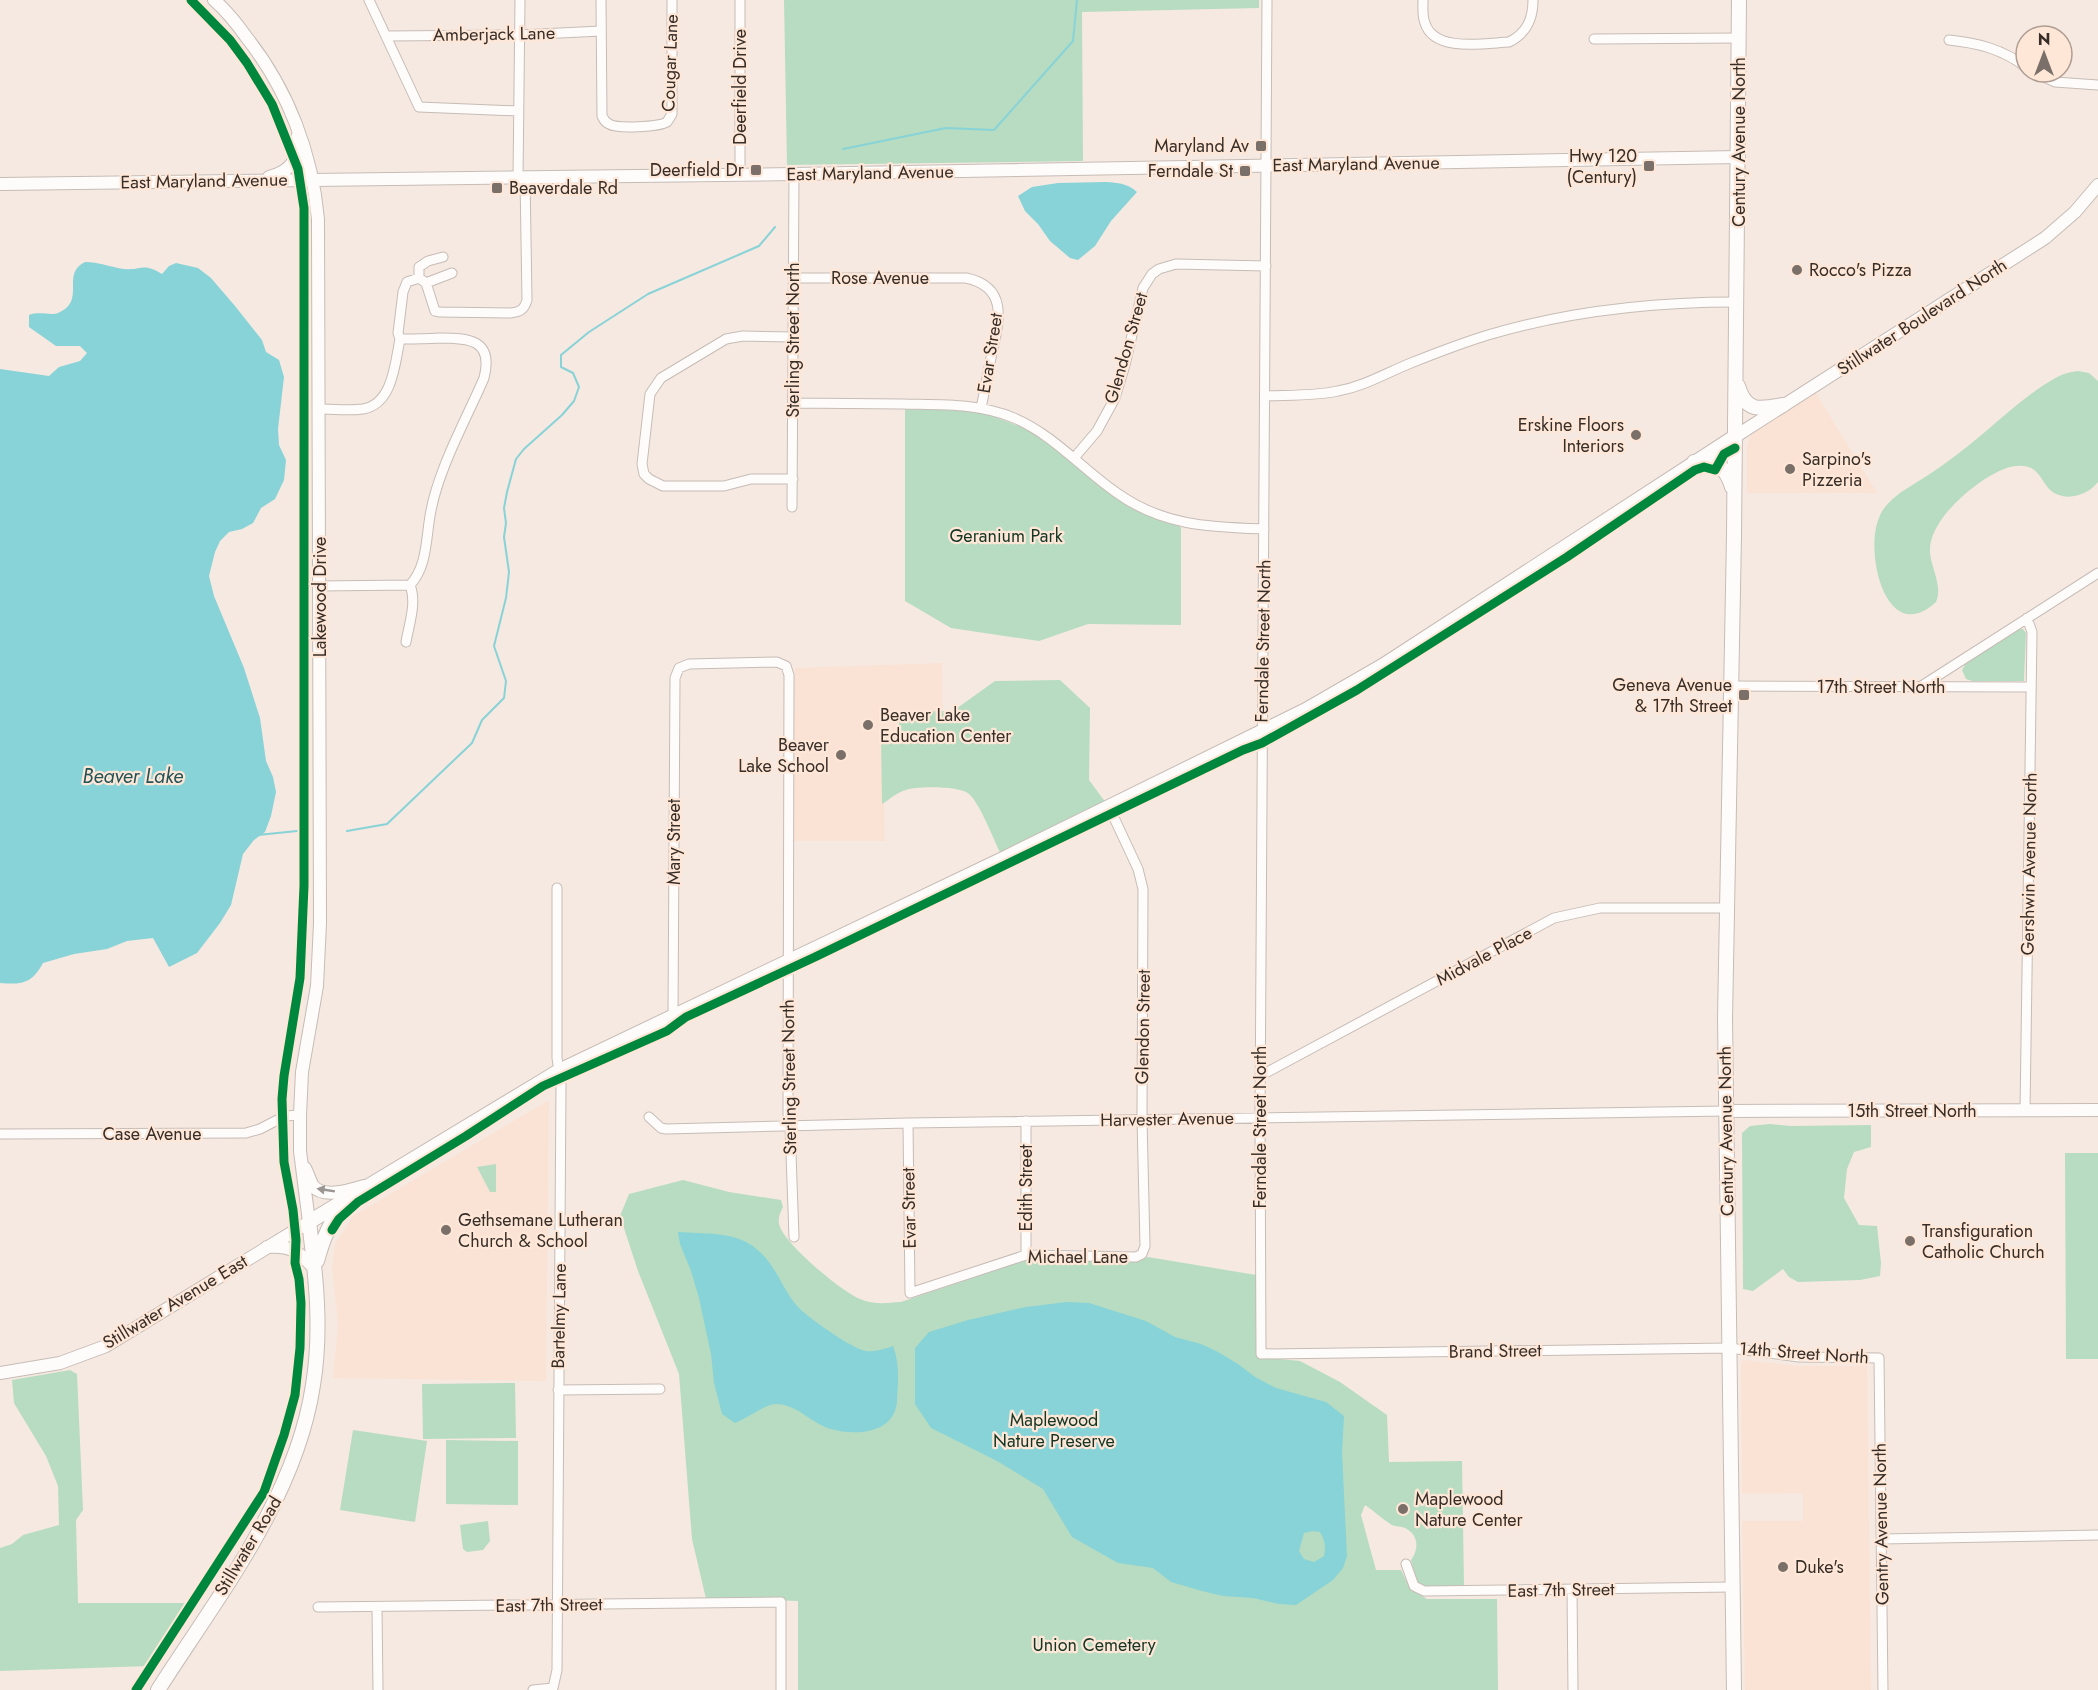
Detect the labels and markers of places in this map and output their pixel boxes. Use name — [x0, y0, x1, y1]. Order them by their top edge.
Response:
place label: Maryland Av — [1154, 133, 1249, 159]
marker: Maryland Av — [1254, 139, 1268, 153]
place label: Hwy 120 (Century) — [1566, 143, 1637, 190]
place label: Deerfield Dr — [650, 157, 745, 183]
place label: Ferndale St — [1148, 158, 1234, 184]
marker: Hwy 120 (Century) — [1642, 159, 1656, 173]
marker: Deerfield Dr — [749, 163, 763, 177]
marker: Ferndale St — [1238, 164, 1252, 178]
place label: Beaverdale Rd — [509, 175, 618, 201]
marker: Beaverdale Rd — [490, 181, 504, 195]
place label: Rocco's Pizza — [1809, 257, 1912, 283]
marker: Rocco's Pizza — [1790, 263, 1804, 277]
place label: Erskine Floors Interiors — [1518, 412, 1624, 459]
marker: Erskine Floors Interiors — [1629, 428, 1643, 442]
place label: Sarpino's Pizzeria — [1802, 446, 1871, 493]
marker: Sarpino's Pizzeria — [1783, 462, 1797, 476]
place label: Geneva Avenue & 17th Street — [1612, 672, 1733, 719]
marker: Geneva Avenue & 17th Street — [1737, 688, 1751, 702]
place label: Beaver Lake Education Center — [880, 702, 1012, 749]
marker: Beaver Lake Education Center — [861, 718, 875, 732]
place label: Beaver Lake School — [738, 732, 830, 779]
marker: Beaver Lake School — [834, 748, 848, 762]
place label: Gethsemane Lutheran Church & School — [458, 1207, 623, 1254]
place label: Transfiguration Catholic Church — [1922, 1218, 2045, 1265]
marker: Gethsemane Lutheran Church & School — [439, 1223, 453, 1237]
marker: Transfiguration Catholic Church — [1903, 1234, 1917, 1248]
place label: Maplewood Nature Center — [1415, 1486, 1524, 1533]
marker: Maplewood Nature Center — [1396, 1502, 1410, 1516]
place label: Duke's — [1795, 1554, 1844, 1580]
marker: Duke's — [1776, 1560, 1790, 1574]

